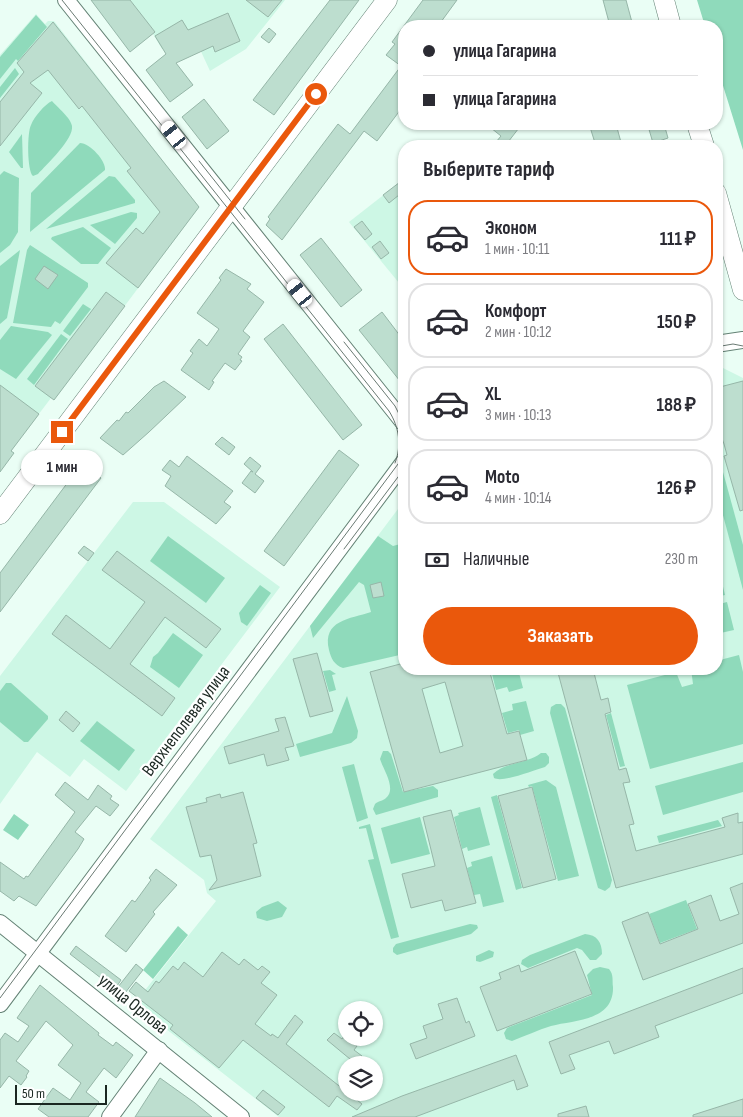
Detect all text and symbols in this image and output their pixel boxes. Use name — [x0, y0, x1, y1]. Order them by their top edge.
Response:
text: улица Гагарина — [453, 40, 556, 63]
route start — [305, 83, 327, 105]
text: улица Гагарина — [453, 88, 556, 111]
car — [158, 119, 189, 151]
text: Выберите тариф — [423, 156, 555, 183]
icon: car — [425, 215, 470, 260]
text: Эконом — [485, 217, 537, 240]
text: 111 ₽ — [660, 228, 696, 251]
text: 1 мин · 10:11 — [485, 240, 549, 259]
car — [284, 277, 315, 309]
icon: car — [425, 298, 470, 343]
text: Комфорт — [485, 300, 547, 323]
text: 150 ₽ — [657, 311, 696, 334]
text: 2 мин · 10:12 — [485, 323, 552, 342]
icon: car — [425, 381, 470, 426]
text: XL — [485, 383, 501, 406]
text: 188 ₽ — [657, 394, 696, 417]
text: 3 мин · 10:13 — [485, 406, 552, 425]
route end — [51, 421, 73, 443]
callout: 1 мин — [21, 450, 103, 484]
text: 1 мин — [46, 458, 78, 477]
icon: car — [425, 464, 470, 509]
text: Moto — [485, 466, 520, 489]
text: 126 ₽ — [657, 477, 696, 500]
text: 4 мин · 10:14 — [485, 489, 552, 508]
icon: cash — [423, 546, 451, 574]
text: Наличные — [463, 548, 529, 571]
text: 230 m — [665, 550, 698, 569]
button: Заказать — [423, 607, 698, 665]
street label: Верхнеполевая улица — [138, 662, 234, 780]
street label: улица Орлова — [94, 970, 172, 1038]
map controls — [338, 1001, 383, 1101]
button: locate — [338, 1001, 383, 1046]
button: layers — [338, 1056, 383, 1101]
scale bar — [15, 1082, 108, 1105]
text: 50 m — [22, 1085, 45, 1102]

